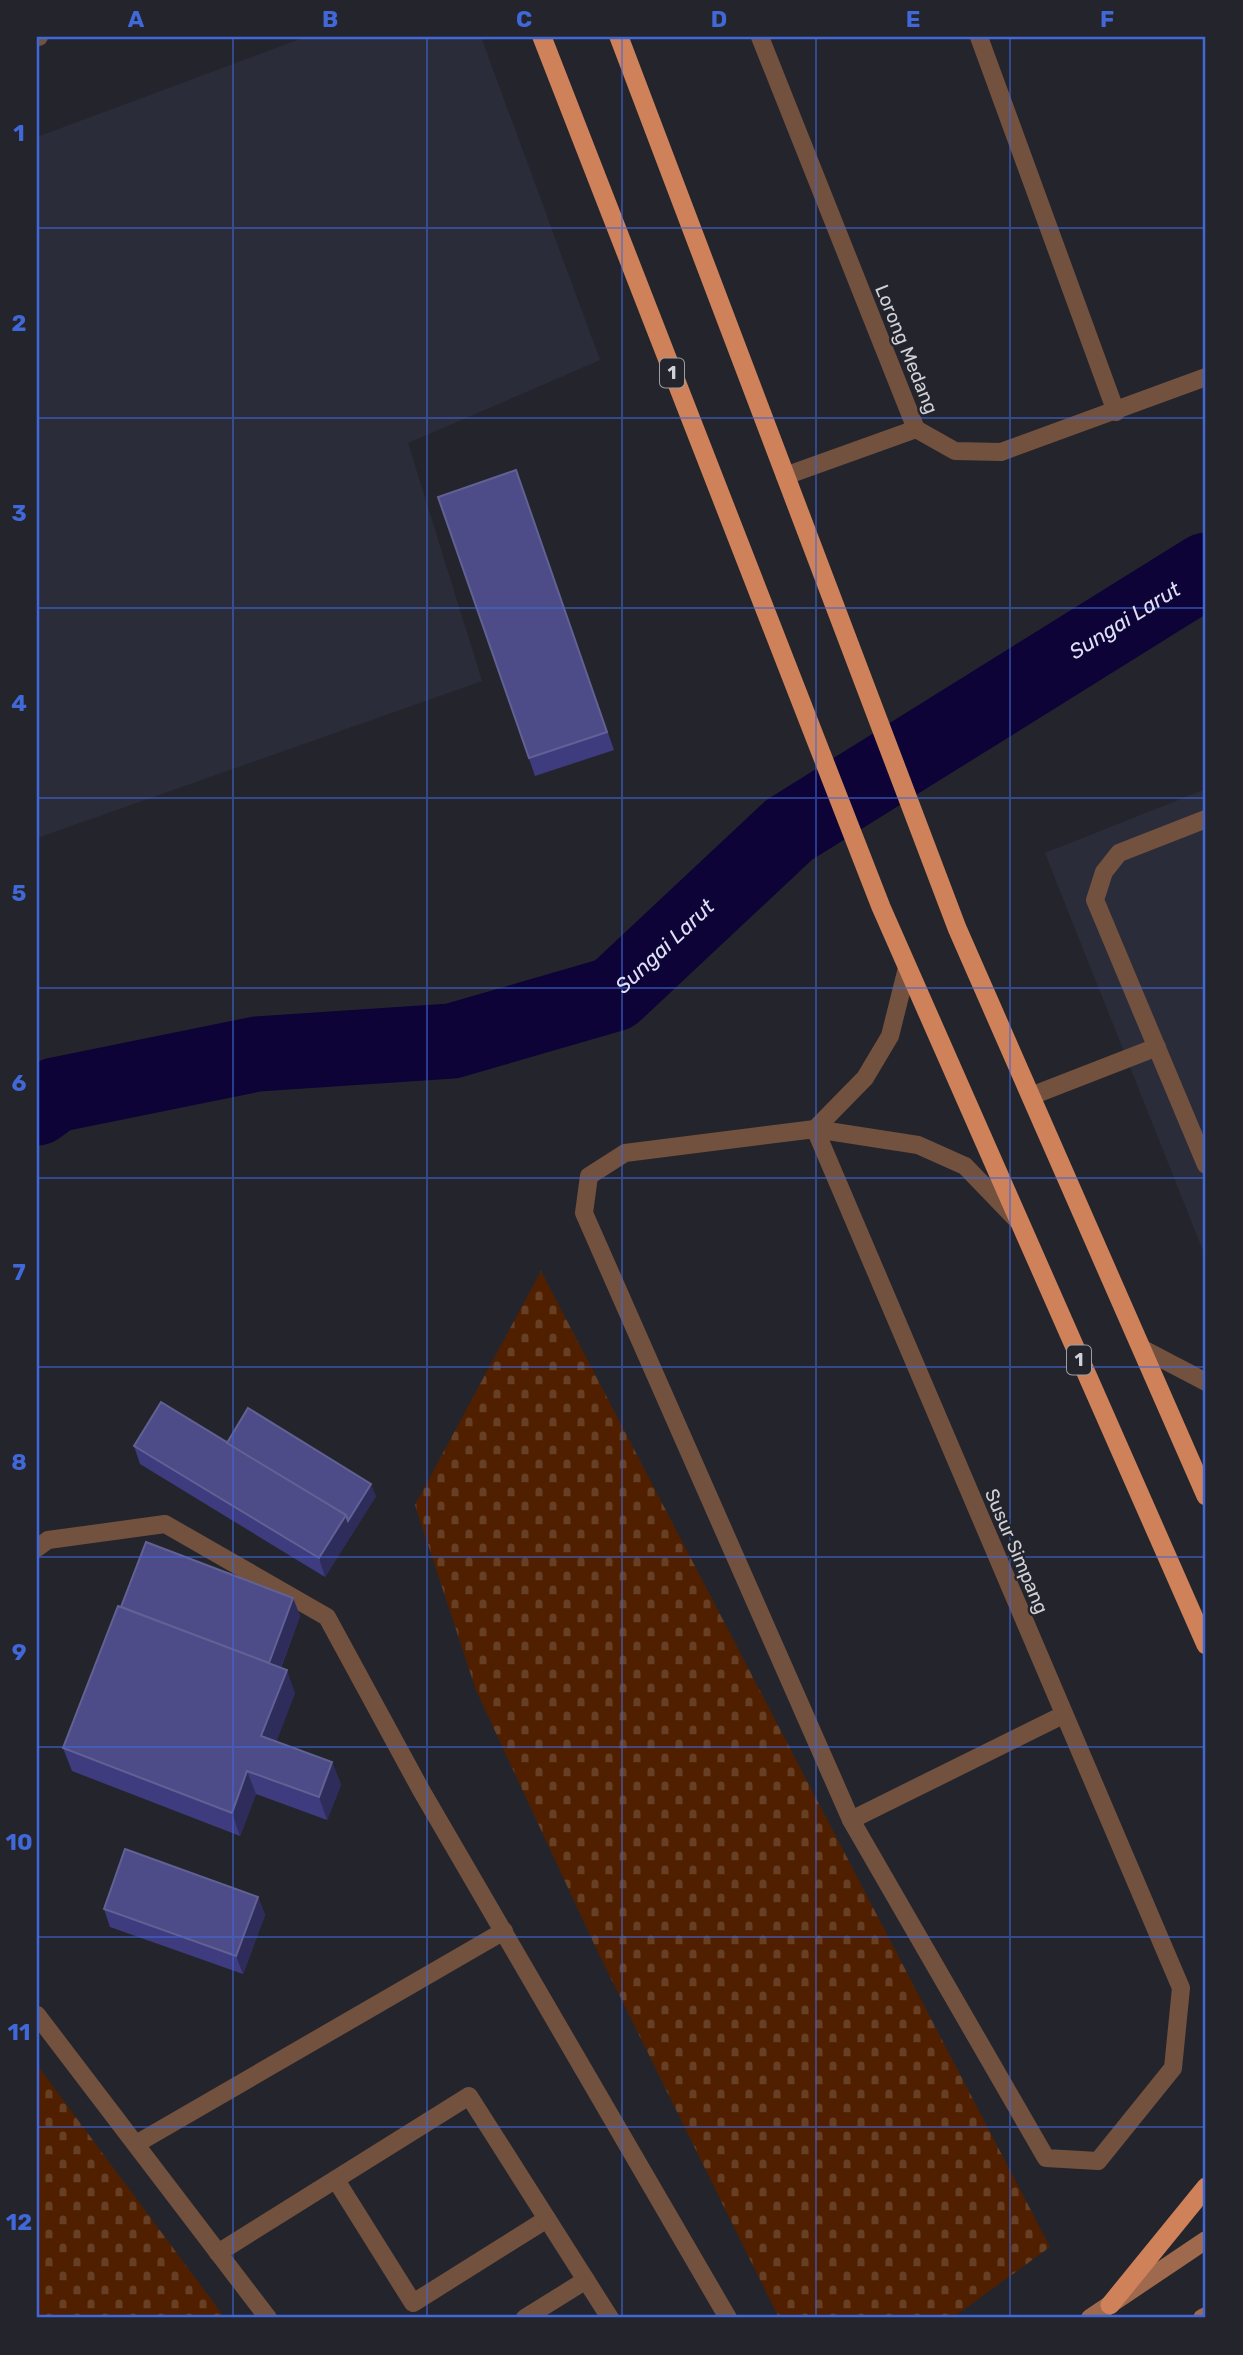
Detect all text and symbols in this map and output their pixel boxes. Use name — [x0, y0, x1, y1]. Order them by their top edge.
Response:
text: A — [128, 5, 145, 33]
text: B — [322, 5, 338, 33]
text: C — [516, 5, 532, 33]
text: D — [711, 5, 727, 33]
text: E — [906, 5, 920, 33]
text: F — [1100, 5, 1114, 33]
text: 1 — [13, 119, 25, 147]
street label: Lorong Medang — [870, 281, 943, 417]
text: 2 — [12, 309, 26, 337]
road number: 1 — [660, 358, 684, 388]
text: 3 — [11, 499, 27, 527]
water label: Sungai Larut — [1064, 576, 1186, 664]
text: 4 — [11, 689, 27, 717]
text: 5 — [12, 879, 27, 907]
water label: Sungai Larut — [610, 893, 720, 998]
text: 6 — [12, 1069, 27, 1097]
text: 7 — [12, 1258, 26, 1286]
road number: 1 — [1067, 1345, 1091, 1374]
text: 8 — [11, 1448, 27, 1476]
street label: Susur Simpang — [980, 1485, 1053, 1617]
text: 9 — [12, 1638, 26, 1666]
text: 10 — [5, 1828, 33, 1856]
text: 11 — [8, 2018, 30, 2046]
text: 12 — [6, 2208, 32, 2236]

